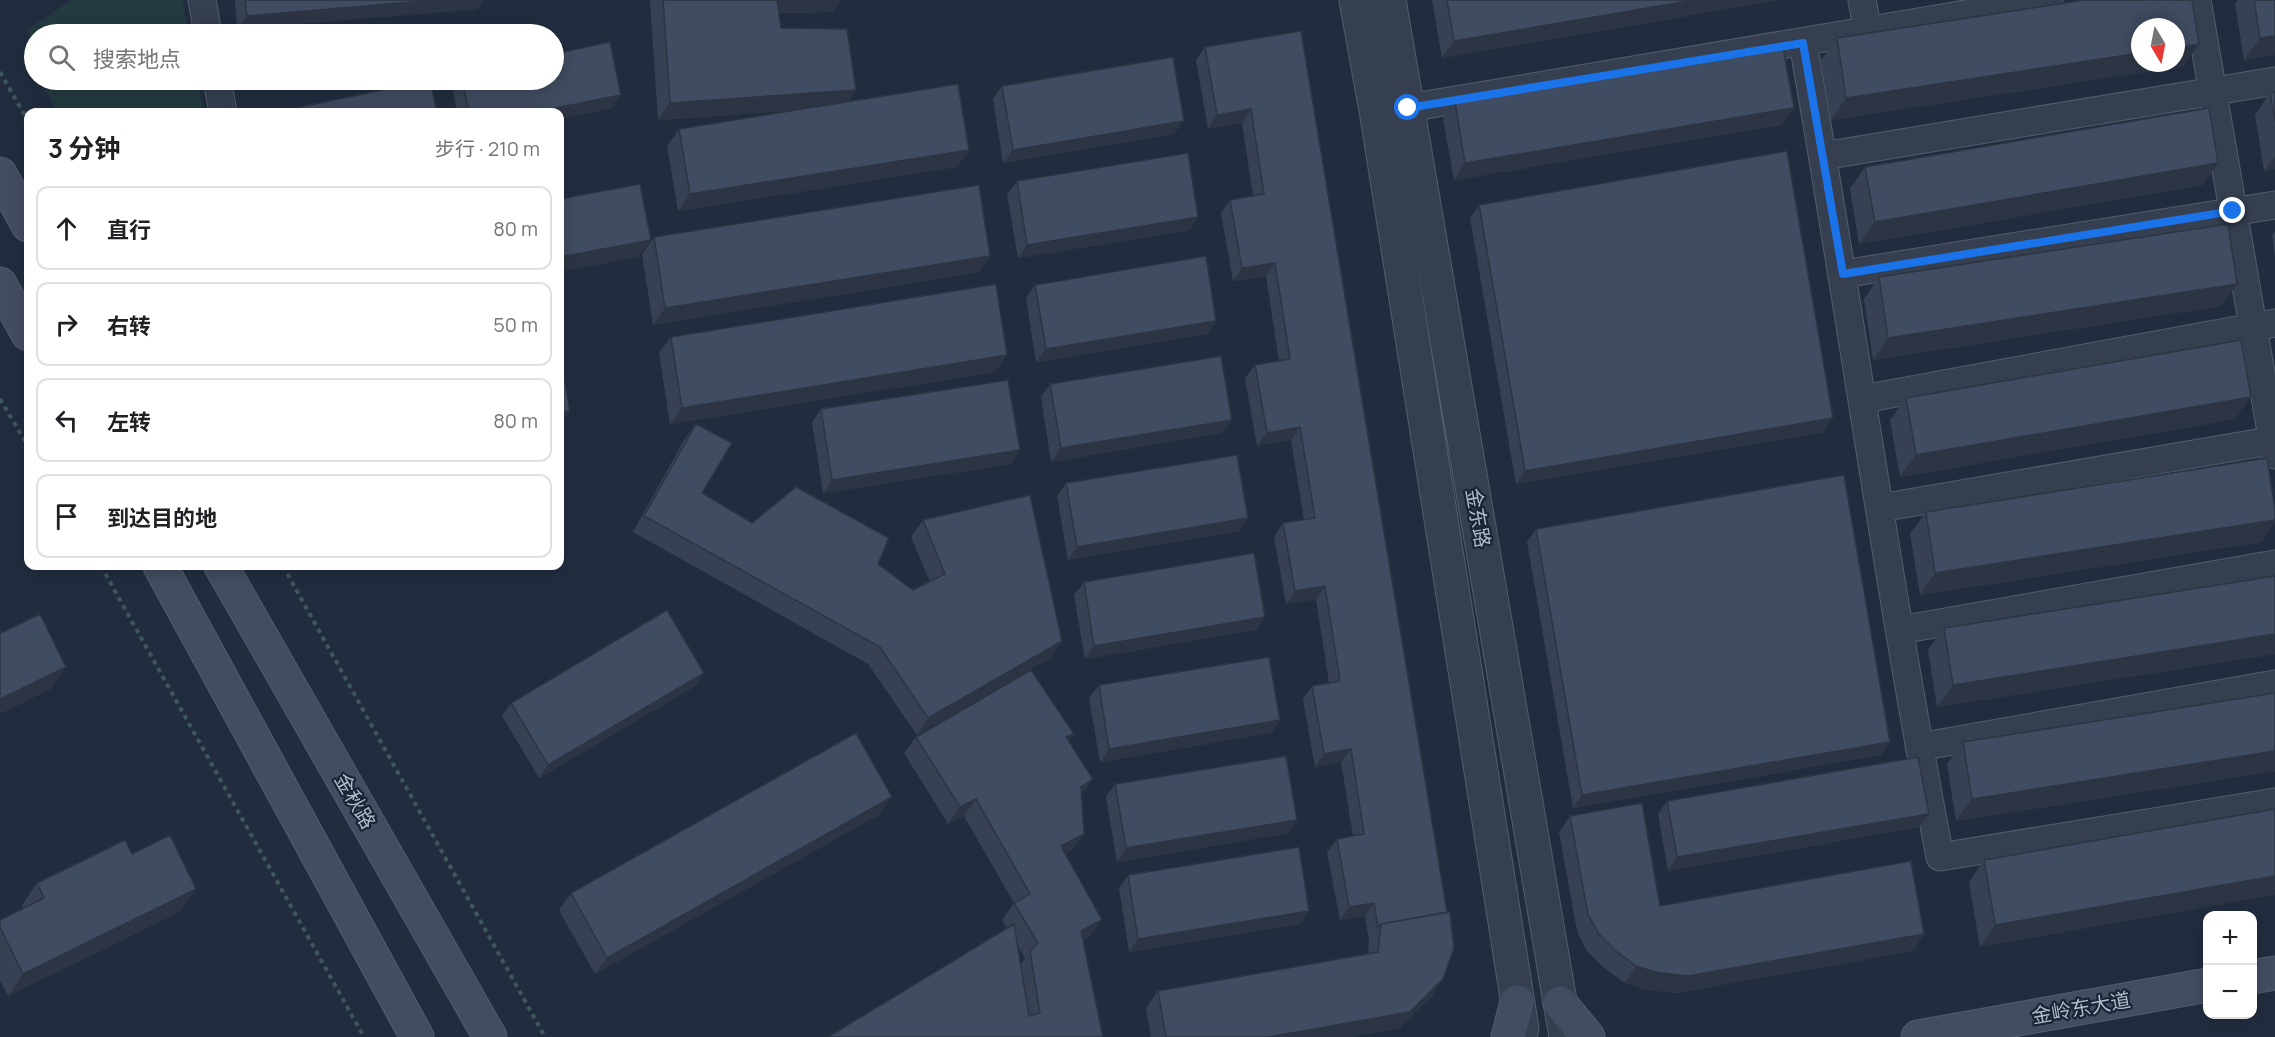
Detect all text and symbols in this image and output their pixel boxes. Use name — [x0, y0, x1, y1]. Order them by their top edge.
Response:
north arrow — [2131, 18, 2185, 72]
search box — [24, 24, 564, 90]
icon: search — [45, 41, 78, 74]
text: 搜索地点 — [93, 44, 181, 74]
route start — [1394, 94, 1420, 120]
text: 3 分钟 — [48, 130, 120, 166]
text: 步行 · 210 m — [435, 135, 540, 162]
route end — [2219, 197, 2245, 223]
icon: ahead — [50, 212, 83, 245]
text: 直行 — [107, 215, 151, 245]
text: 80 m — [493, 215, 538, 242]
icon: right — [50, 308, 83, 341]
text: 右转 — [107, 311, 151, 341]
text: 50 m — [493, 311, 538, 338]
icon: left — [50, 404, 83, 437]
text: 左转 — [107, 407, 151, 437]
text: 80 m — [493, 407, 538, 434]
street label: 金东路 — [1460, 486, 1497, 550]
icon: arrive — [50, 500, 83, 533]
text: 到达目的地 — [107, 503, 217, 533]
street label: 金秋路 — [329, 768, 382, 833]
map controls — [2203, 911, 2257, 1019]
button: + — [2203, 911, 2257, 965]
button: − — [2203, 965, 2257, 1019]
street label: 金岭东大道 — [2029, 986, 2132, 1029]

